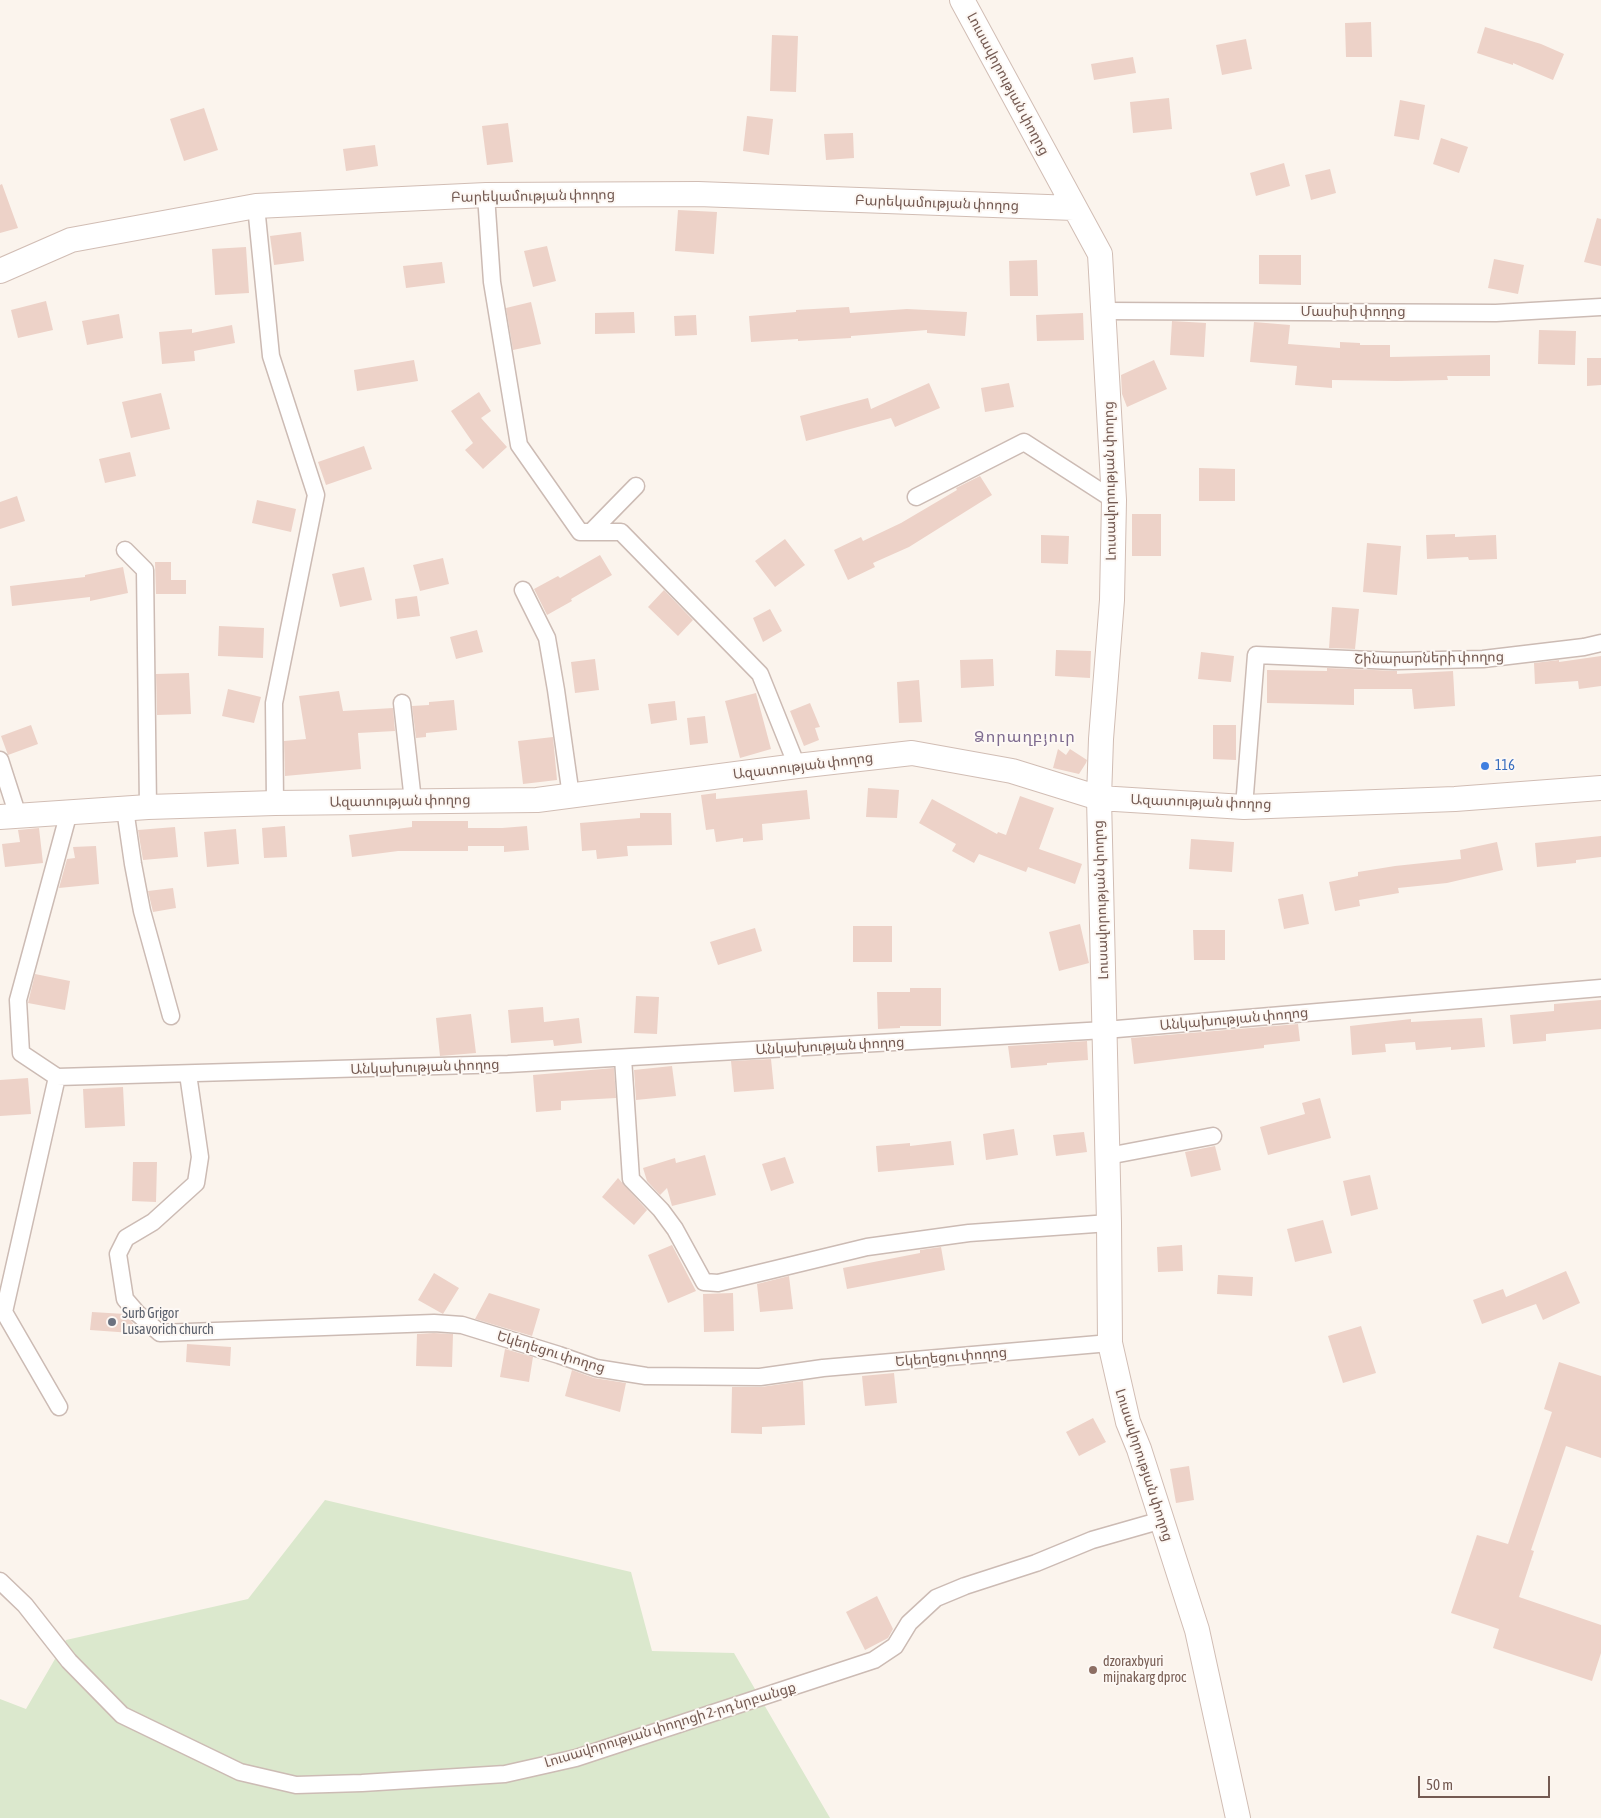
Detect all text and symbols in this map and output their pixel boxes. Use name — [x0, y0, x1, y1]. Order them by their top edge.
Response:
street label: Լուսավորության փողոց — [963, 10, 1053, 158]
street label: Բարեկամության փողոց — [451, 186, 615, 206]
street label: Բարեկամության փողոց — [855, 192, 1019, 214]
street label: Մասիսի փողոց — [1300, 304, 1406, 320]
street label: Լուսավորության փողոց — [1100, 401, 1120, 561]
street label: Շինարարների փողոց — [1354, 648, 1504, 668]
district label: Ձորաղբյուր — [973, 727, 1077, 747]
street label: Ազատության փողոց — [732, 749, 874, 783]
place label: 116 — [1495, 758, 1515, 774]
marker: 116 — [1479, 760, 1491, 772]
street label: Ազատության փողոց — [329, 791, 471, 811]
street label: Ազատության փողոց — [1130, 791, 1272, 813]
street label: Լուսավորության փողոց — [1090, 820, 1112, 980]
street label: Անկախության փողոց — [1159, 1004, 1309, 1034]
street label: Անկախության փողոց — [755, 1034, 905, 1058]
street label: Անկախության փողոց — [350, 1056, 500, 1078]
place label: Surb Grigor Lusavorich church — [122, 1306, 214, 1338]
marker: Surb Grigor Lusavorich church — [106, 1316, 118, 1328]
street label: Եկեղեցու փողոց — [495, 1328, 607, 1376]
street label: Եկեղեցու փողոց — [894, 1344, 1008, 1370]
street label: Լուսավորության փողոց — [1111, 1387, 1177, 1543]
place label: dzoraxbyuri mijnakarg dproc — [1103, 1654, 1186, 1686]
marker: dzoraxbyuri mijnakarg dproc — [1087, 1664, 1099, 1676]
street label: Լուսավորության փողոցի 2-րդ նրբանցք — [542, 1679, 798, 1771]
scale bar — [1421, 1766, 1554, 1798]
text: 50 m — [1426, 1776, 1453, 1793]

